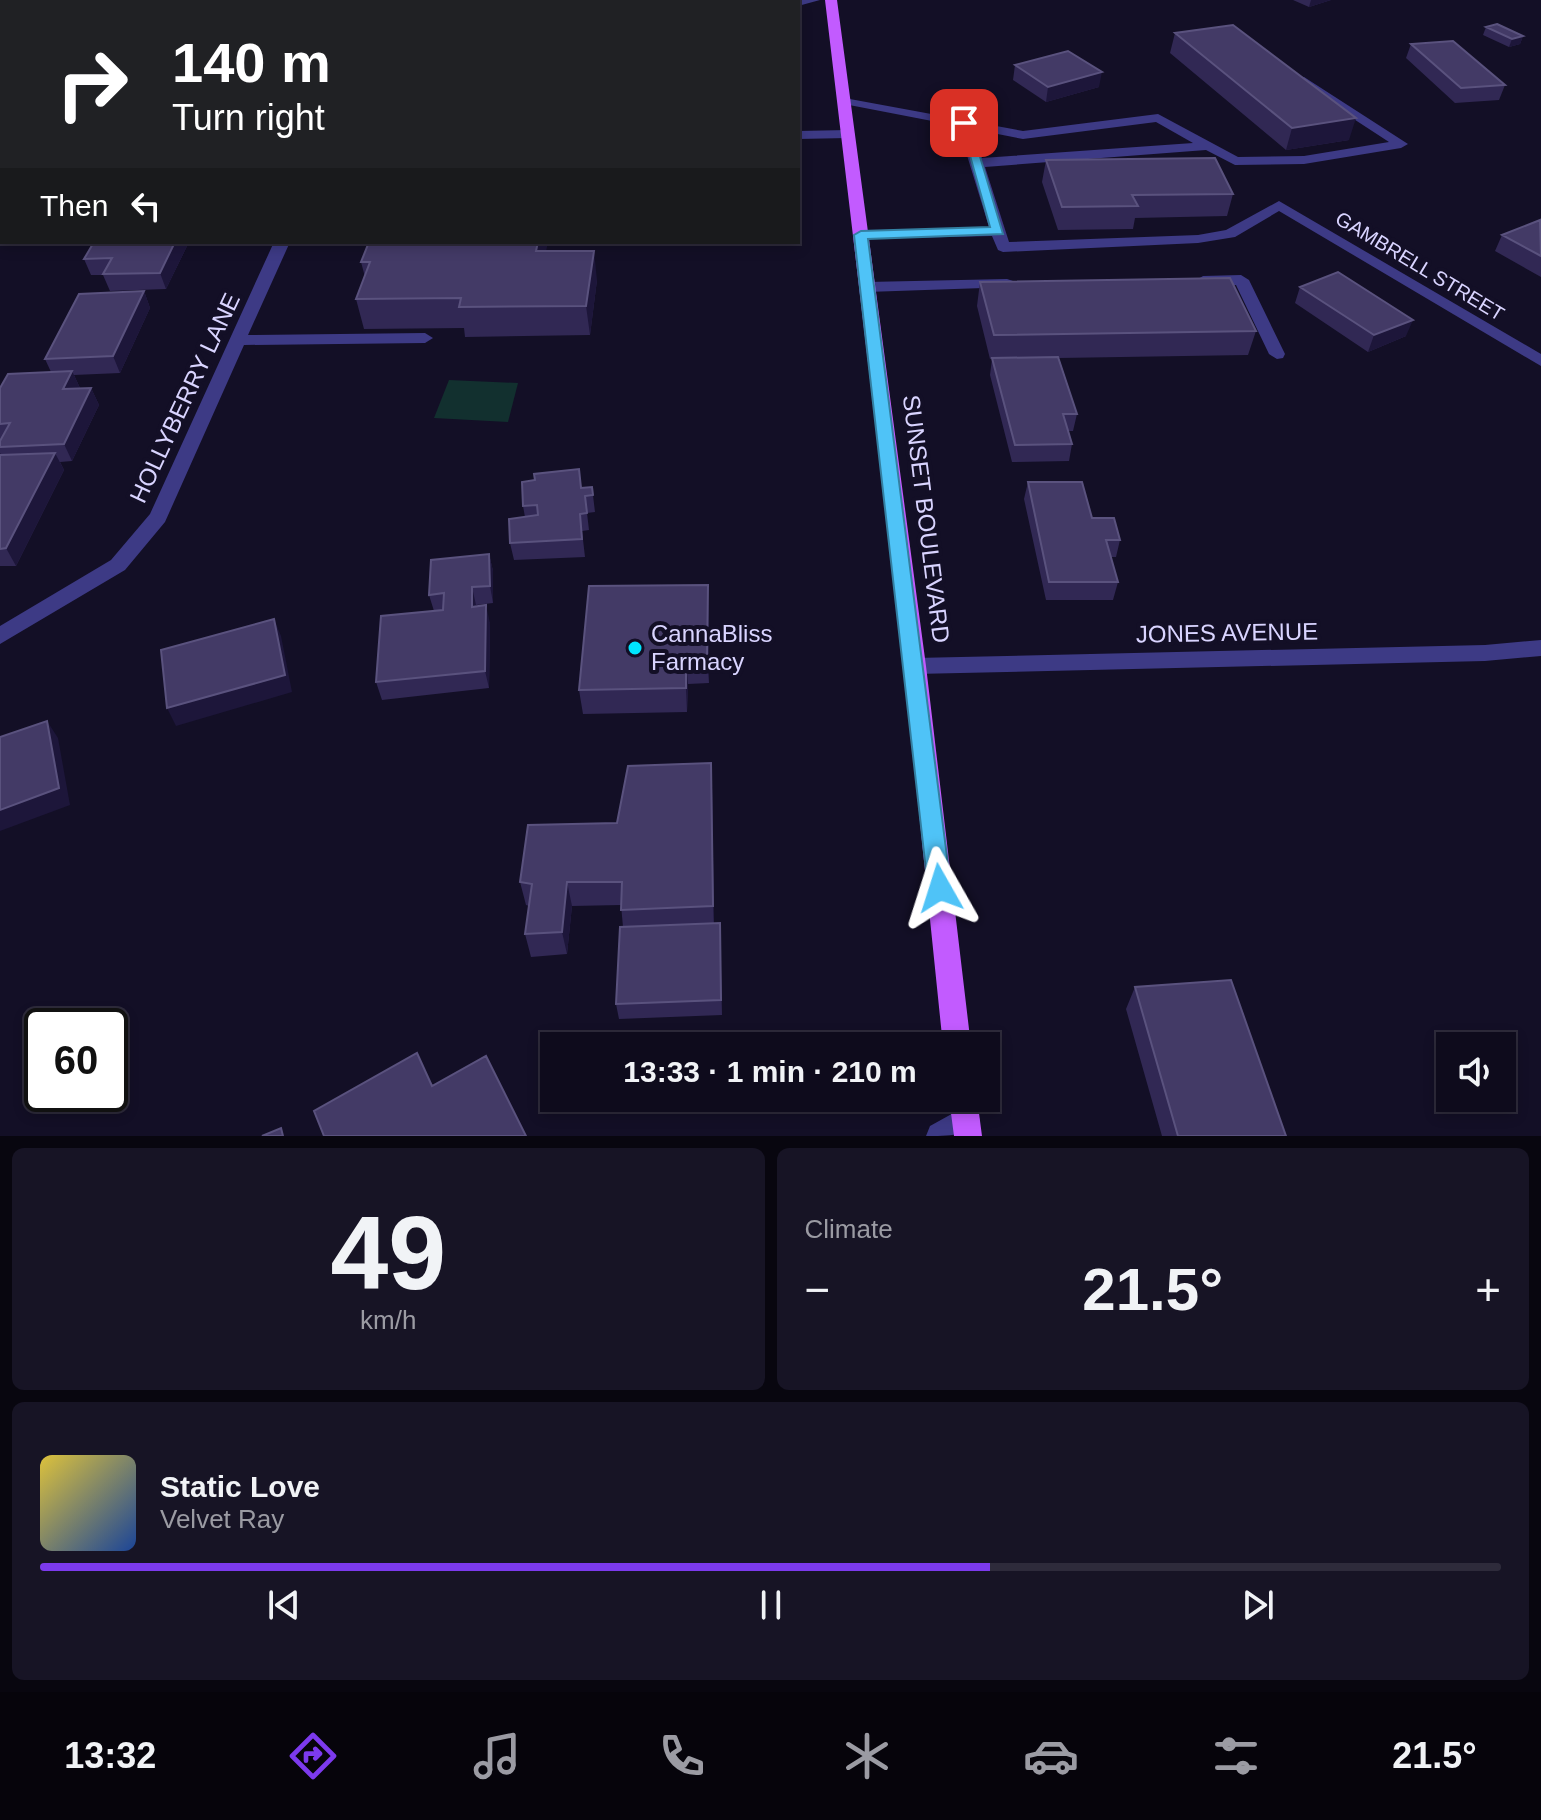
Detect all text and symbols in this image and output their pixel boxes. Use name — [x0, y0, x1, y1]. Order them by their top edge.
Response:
text: 140 m — [172, 31, 331, 94]
icon: right — [40, 32, 144, 136]
pin — [930, 89, 998, 157]
text: Turn right — [172, 97, 325, 138]
icon: arrive — [942, 101, 986, 145]
icon: left — [124, 184, 168, 228]
text: Then — [40, 189, 108, 222]
street label: GAMBRELL STREET — [1332, 207, 1508, 325]
street label: HOLLYBERRY LANE — [124, 289, 245, 507]
street label: SUNSET BOULEVARD — [898, 393, 955, 645]
street label: JONES AVENUE — [1136, 617, 1318, 648]
place label: CannaBliss Farmacy — [651, 620, 772, 675]
marker: CannaBliss Farmacy — [626, 639, 644, 657]
position arrow — [898, 846, 982, 930]
speed limit sign: 60 — [24, 1008, 128, 1112]
map controls — [1436, 1032, 1516, 1112]
button: sound — [1436, 1032, 1516, 1112]
text: 13:33 · 1 min · 210 m — [623, 1055, 917, 1088]
text: 49 — [330, 1195, 446, 1311]
text: Climate — [805, 1214, 893, 1244]
text: 21.5° — [1082, 1256, 1223, 1323]
text: − — [805, 1265, 830, 1314]
text: + — [1475, 1265, 1501, 1314]
text: km/h — [360, 1305, 416, 1335]
text: Static Love — [160, 1470, 320, 1503]
text: Velvet Ray — [160, 1504, 284, 1534]
icon: previous — [262, 1583, 306, 1627]
icon: pause — [749, 1583, 793, 1627]
icon: next — [1236, 1583, 1280, 1627]
icon: directions — [285, 1728, 341, 1784]
icon: music — [469, 1728, 525, 1784]
icon: phone — [654, 1728, 710, 1784]
icon: climate — [839, 1728, 895, 1784]
icon: car — [1023, 1728, 1079, 1784]
icon: filters — [1208, 1728, 1264, 1784]
text: 13:32 — [64, 1735, 156, 1776]
text: 21.5° — [1392, 1735, 1477, 1776]

